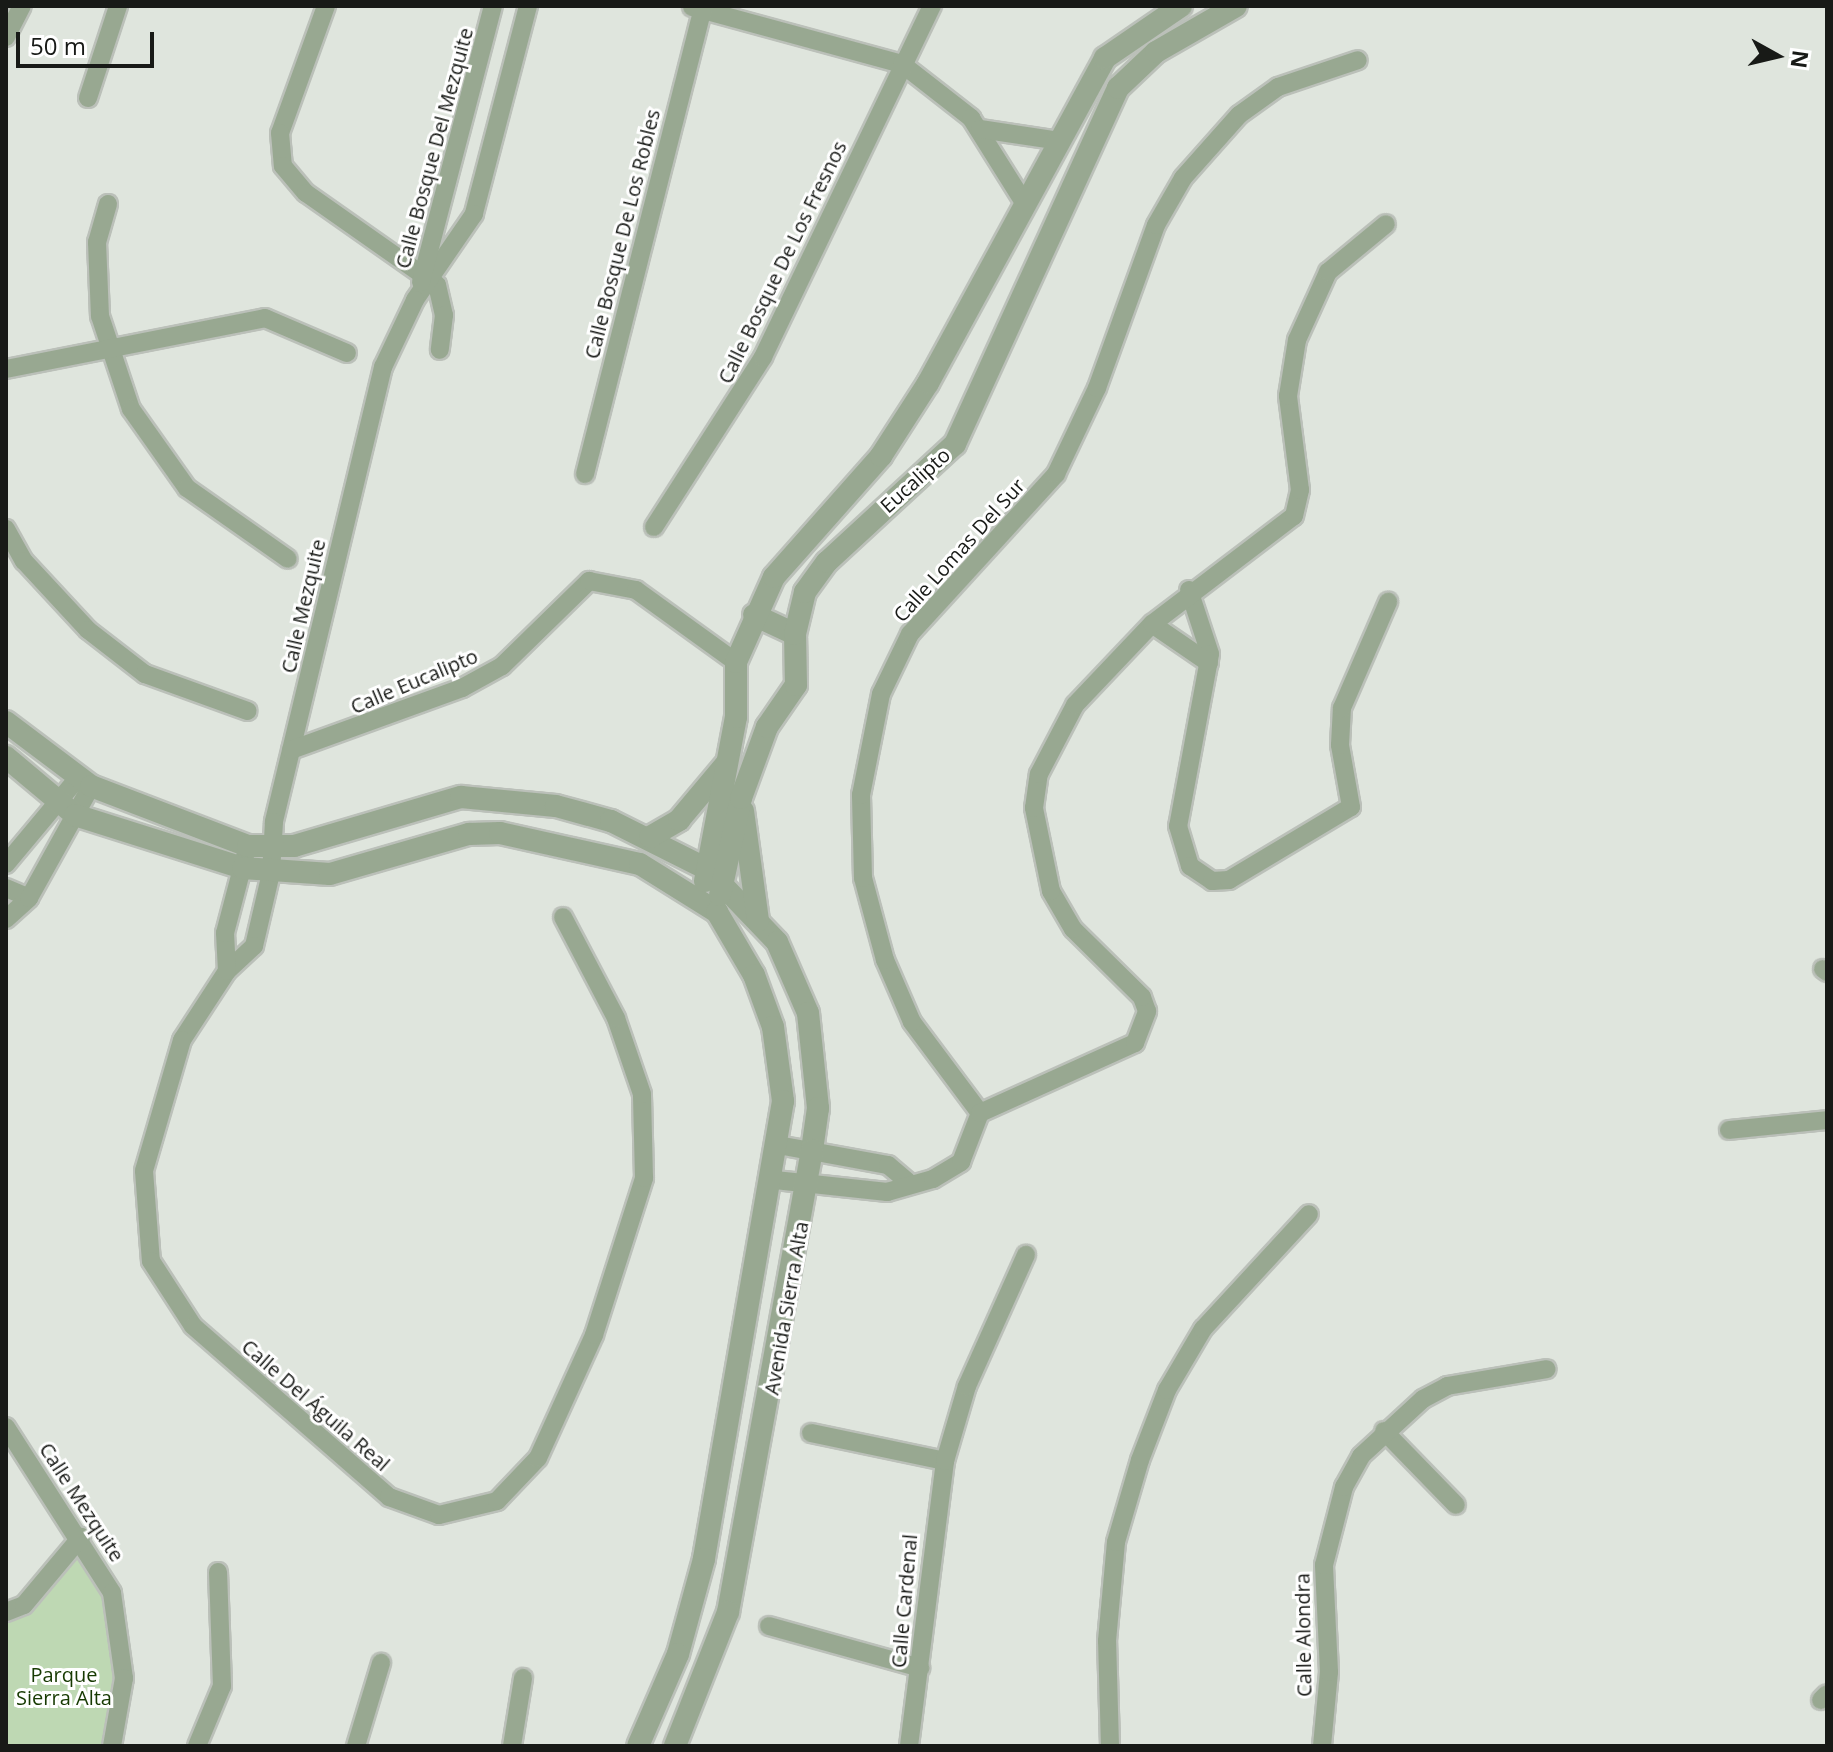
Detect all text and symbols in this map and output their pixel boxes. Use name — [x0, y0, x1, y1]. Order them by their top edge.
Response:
scale bar — [20, 16, 158, 66]
north arrow — [1737, 16, 1817, 96]
street label: Calle Bosque Del Mezquite — [390, 25, 478, 271]
text: 50 m — [30, 29, 86, 62]
text: N — [1785, 48, 1817, 70]
street label: Calle Bosque De Los Robles — [579, 107, 665, 361]
street label: Calle Bosque De Los Fresnos — [713, 137, 851, 387]
street label: Eucalipto — [875, 442, 955, 518]
street label: Calle Lomas Del Sur — [888, 473, 1030, 627]
street label: Calle Mezquite — [276, 537, 330, 675]
street label: Calle Eucalipto — [347, 643, 481, 719]
street label: Avenida Sierra Alta — [759, 1219, 813, 1397]
street label: Calle Del Águila Real — [237, 1334, 395, 1476]
street label: Calle Mezquite — [35, 1438, 129, 1566]
street label: Calle Cardenal — [886, 1533, 922, 1669]
street label: Calle Alondra — [1290, 1573, 1316, 1697]
park label: Parque Sierra Alta — [16, 1663, 112, 1710]

